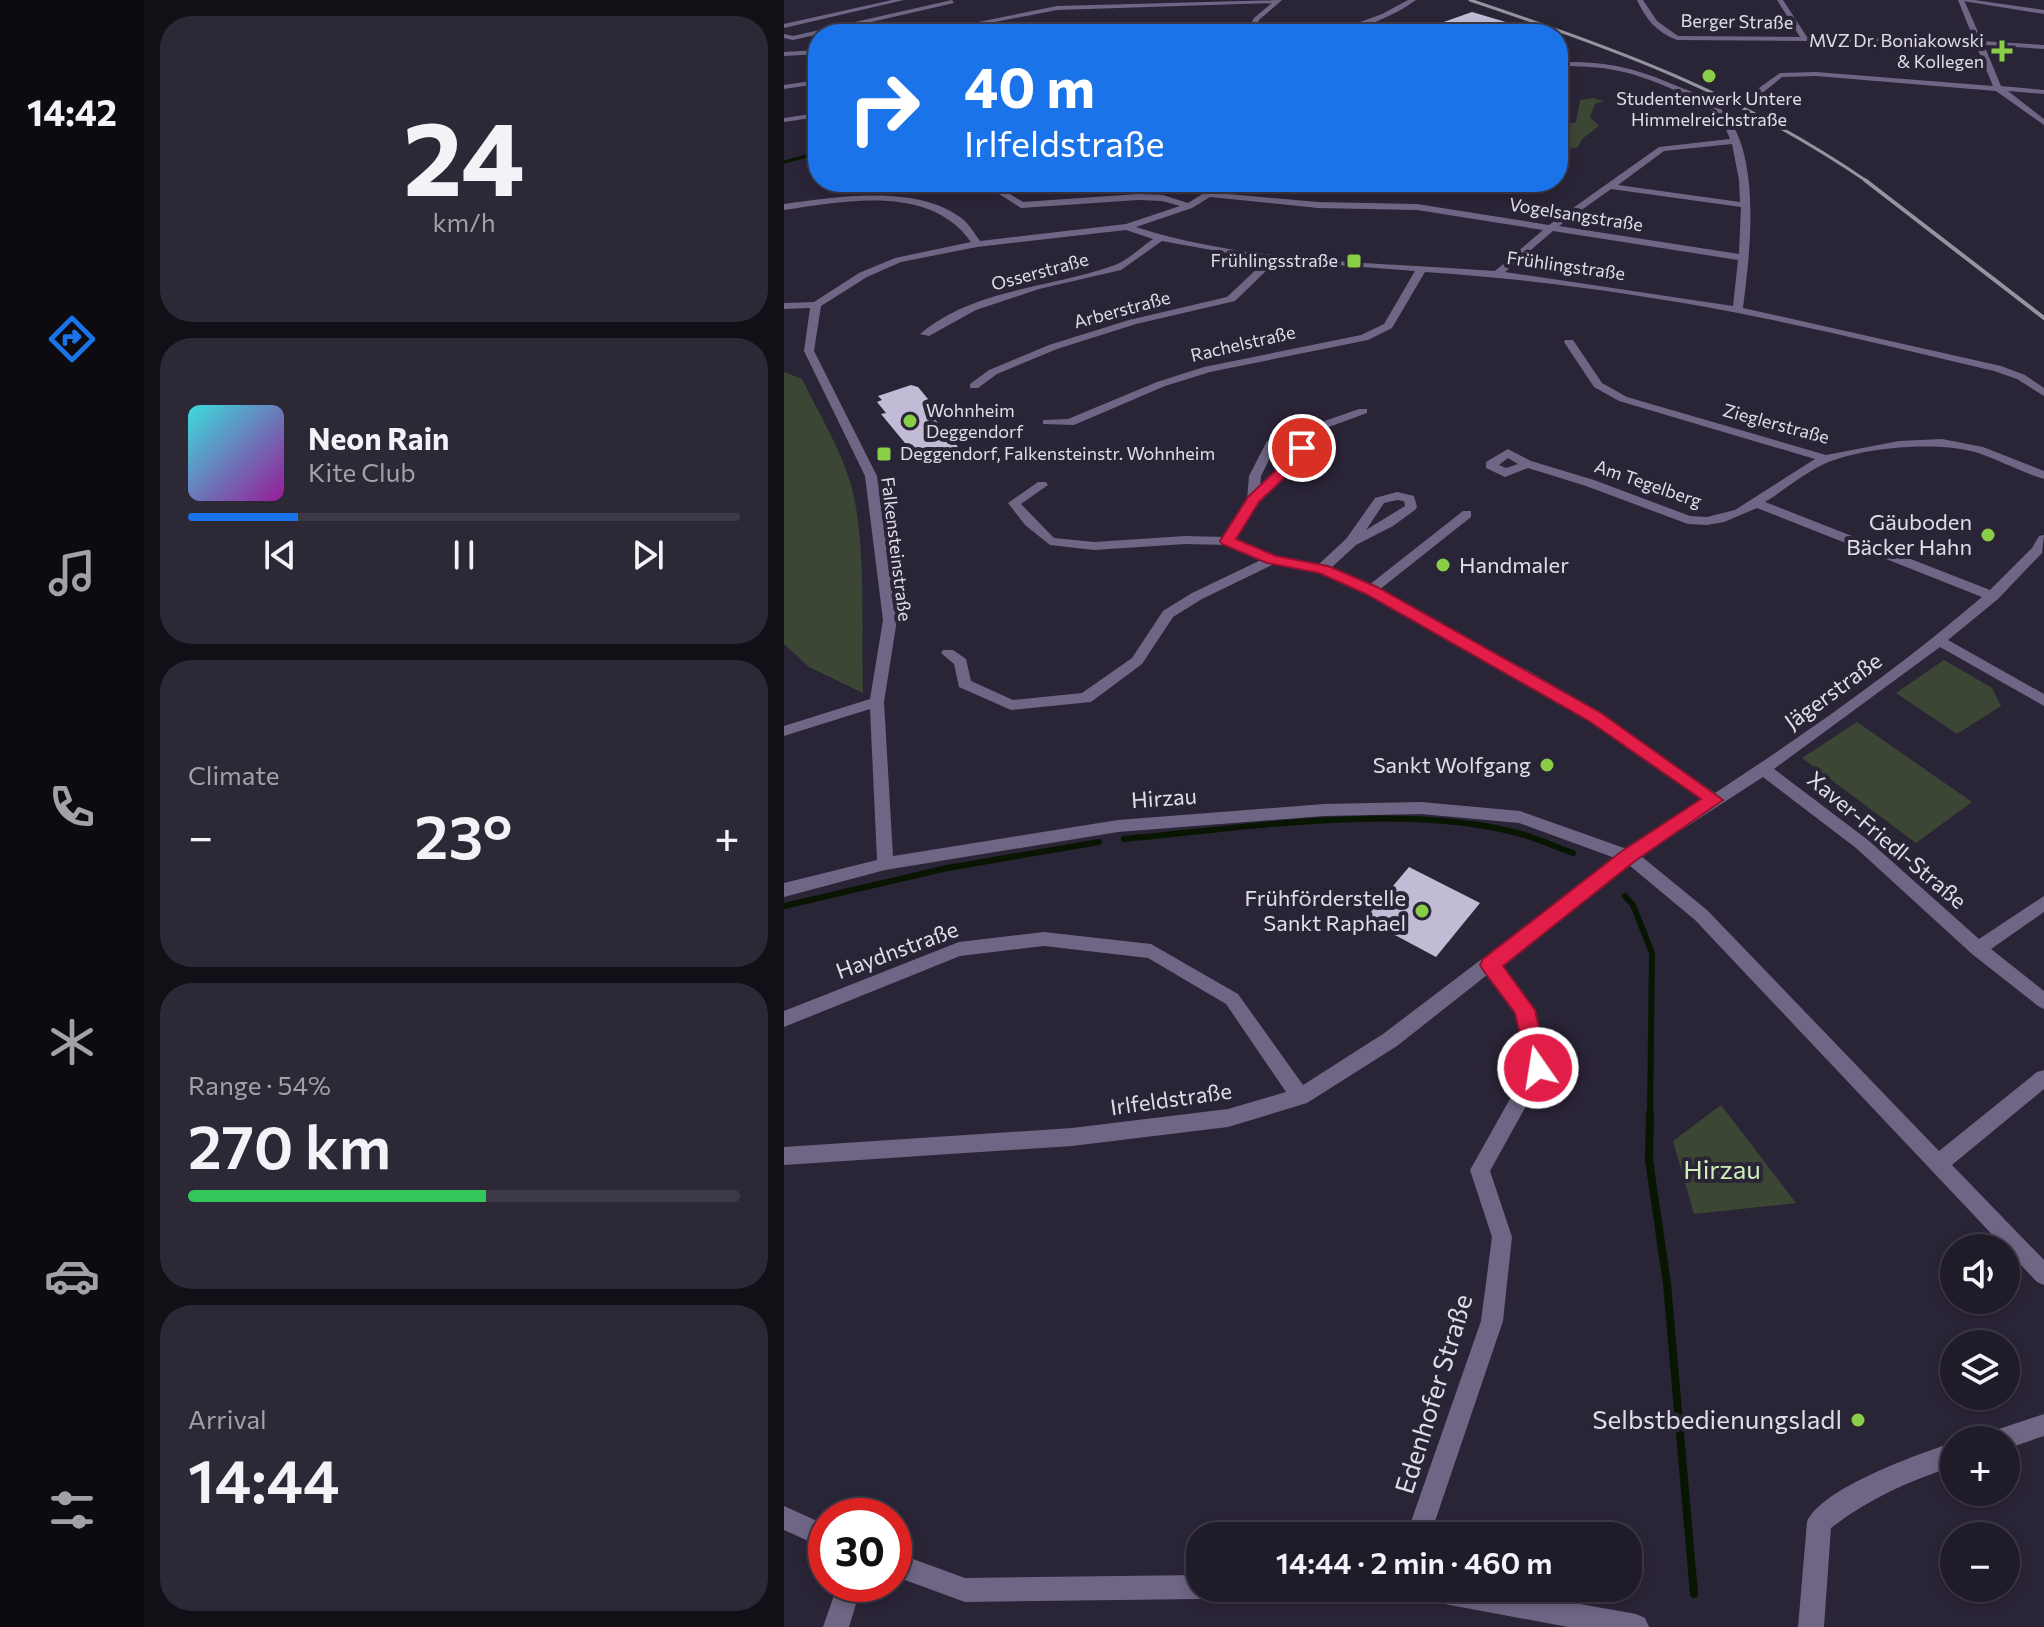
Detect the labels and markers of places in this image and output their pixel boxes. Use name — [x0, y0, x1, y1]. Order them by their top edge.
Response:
place label: MVZ Dr. Boniakowski & Kollegen — [1809, 29, 1984, 72]
marker: MVZ Dr. Boniakowski & Kollegen — [1991, 40, 2013, 62]
marker: Studentenwerk Untere Himmelreichstraße — [1700, 67, 1718, 85]
place label: Studentenwerk Untere Himmelreichstraße — [1616, 87, 1802, 130]
place label: Frühlingsstraße — [1211, 249, 1338, 271]
marker: Frühlingsstraße — [1345, 252, 1363, 270]
place label: Wohnheim Deggendorf — [926, 399, 1024, 442]
marker: Wohnheim Deggendorf — [901, 412, 919, 430]
pin — [1268, 414, 1336, 482]
place label: Deggendorf, Falkensteinstr. Wohnheim — [900, 442, 1215, 464]
marker: Deggendorf, Falkensteinstr. Wohnheim — [875, 445, 893, 463]
place label: Gäuboden Bäcker Hahn — [1846, 508, 1972, 560]
marker: Gäuboden Bäcker Hahn — [1979, 526, 1997, 544]
place label: Handmaler — [1459, 551, 1569, 578]
marker: Handmaler — [1434, 556, 1452, 574]
place label: Sankt Wolfgang — [1373, 751, 1531, 778]
marker: Sankt Wolfgang — [1538, 756, 1556, 774]
place label: Frühförderstelle Sankt Raphael — [1244, 884, 1406, 936]
marker: Frühförderstelle Sankt Raphael — [1413, 902, 1431, 920]
place label: Selbstbedienungsladl — [1592, 1403, 1842, 1434]
marker: Selbstbedienungsladl — [1849, 1411, 1867, 1429]

